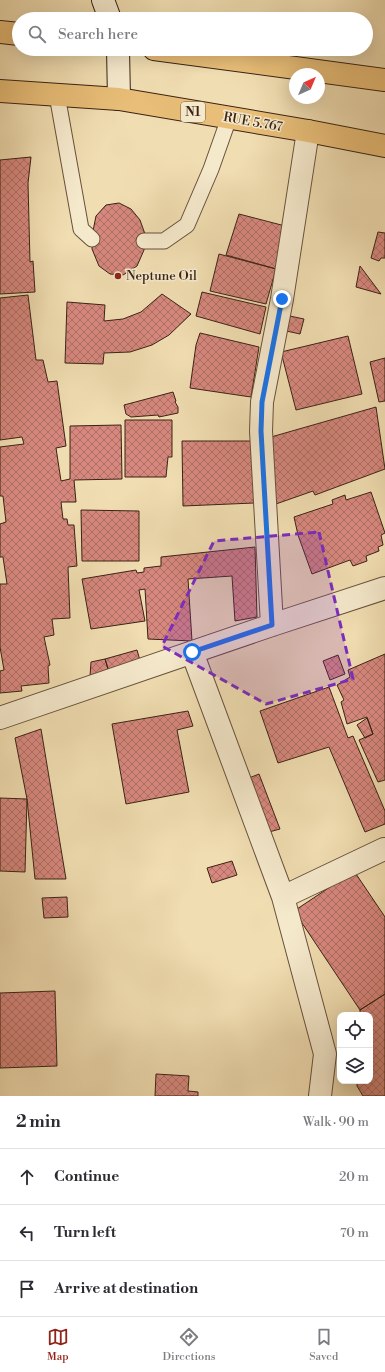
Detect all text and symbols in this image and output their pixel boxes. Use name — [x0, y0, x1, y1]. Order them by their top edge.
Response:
search box — [12, 12, 373, 56]
icon: search — [26, 23, 48, 45]
text: Search here — [58, 25, 138, 44]
north arrow — [289, 68, 325, 104]
road number: N1 — [181, 102, 205, 122]
street label: RUE 5.767 — [222, 109, 284, 135]
place label: Neptune Oil — [126, 268, 197, 284]
marker: Neptune Oil — [113, 271, 123, 281]
route end — [273, 290, 291, 308]
route start — [183, 643, 201, 661]
map controls — [337, 1012, 373, 1084]
button: locate — [337, 1012, 373, 1048]
button: layers — [337, 1048, 373, 1084]
text: 2 min — [16, 1111, 61, 1133]
text: Walk · 90 m — [303, 1114, 369, 1130]
icon: ahead — [16, 1166, 38, 1188]
text: Continue — [54, 1167, 119, 1186]
text: 20 m — [339, 1169, 369, 1185]
icon: left — [16, 1222, 38, 1244]
text: Turn left — [54, 1223, 116, 1242]
text: 70 m — [340, 1225, 369, 1241]
icon: arrive — [16, 1278, 38, 1300]
text: Arrive at destination — [54, 1279, 198, 1298]
tab: Map — [47, 1326, 69, 1364]
tab: Directions — [163, 1326, 216, 1364]
tab: Saved — [309, 1326, 338, 1364]

